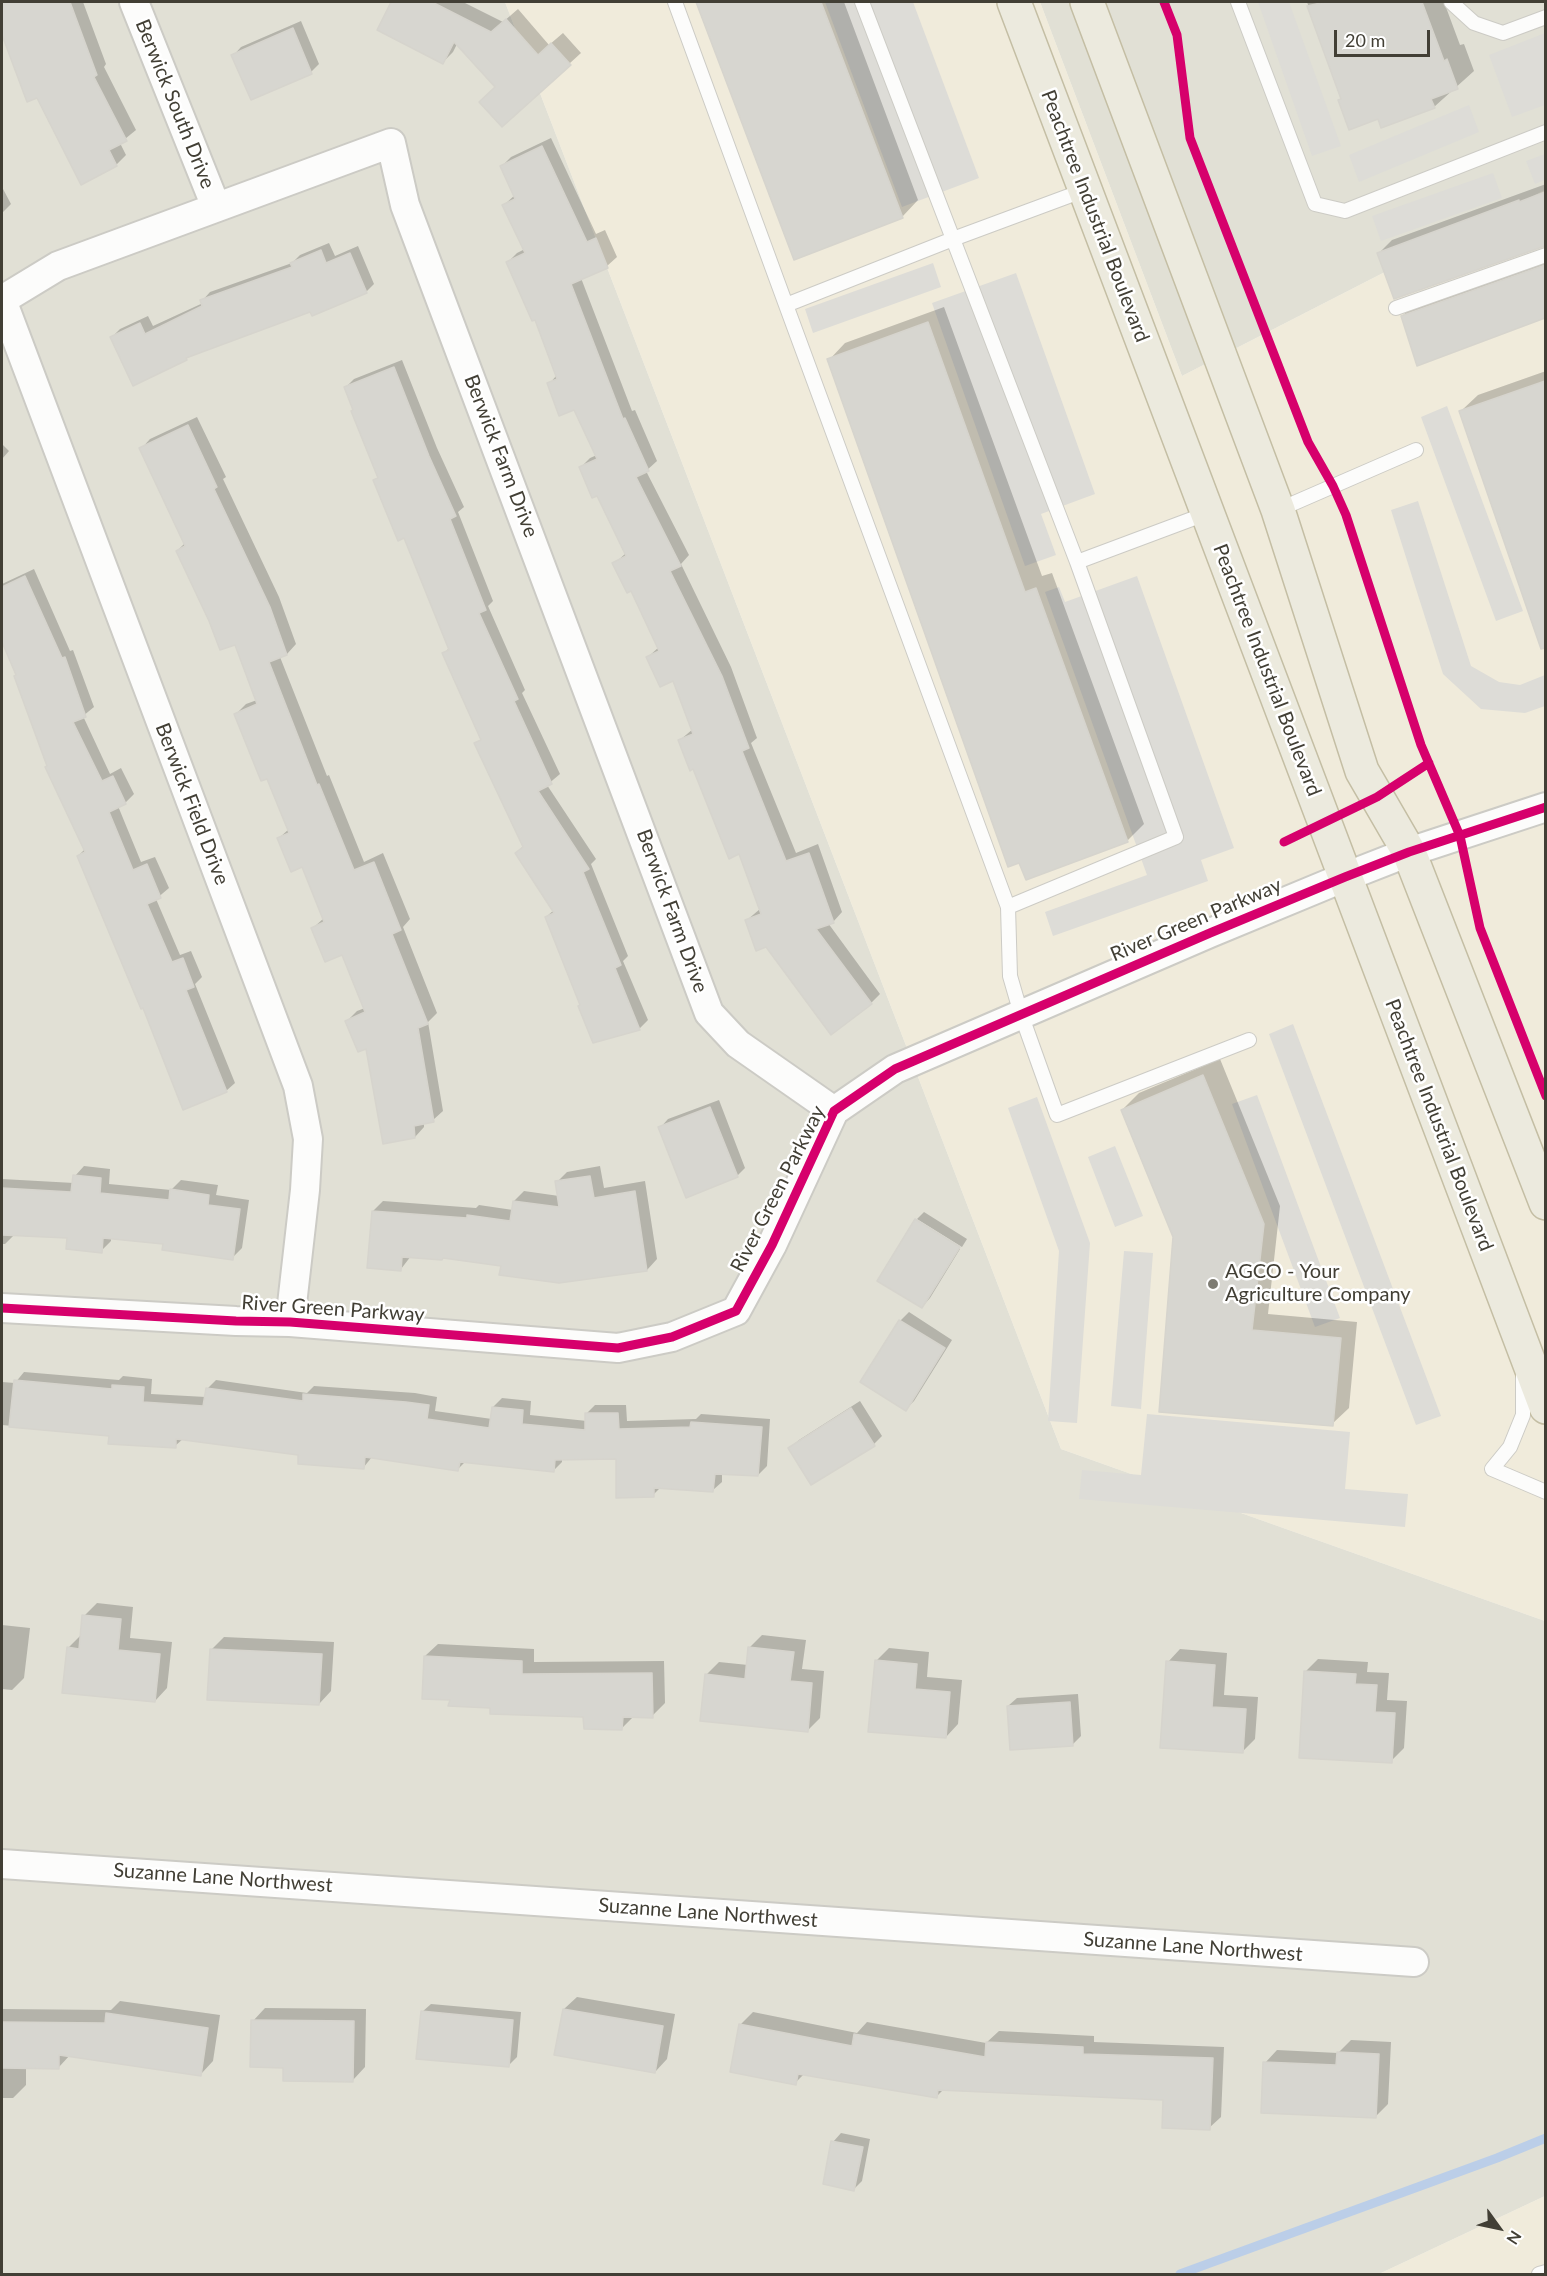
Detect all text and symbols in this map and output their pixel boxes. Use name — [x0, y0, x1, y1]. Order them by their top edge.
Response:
street label: Berwick South Drive — [130, 16, 220, 192]
scale bar — [1337, 18, 1433, 56]
text: 20 m — [1345, 29, 1385, 51]
street label: Peachtree Industrial Boulevard — [1036, 87, 1154, 345]
street label: Berwick Farm Drive — [459, 371, 543, 541]
street label: Peachtree Industrial Boulevard — [1208, 541, 1326, 799]
street label: Berwick Field Drive — [150, 720, 234, 888]
street label: Berwick Farm Drive — [631, 826, 713, 996]
street label: River Green Parkway — [1107, 873, 1285, 967]
street label: Peachtree Industrial Boulevard — [1380, 996, 1498, 1254]
street label: River Green Parkway — [726, 1102, 830, 1276]
place label: AGCO - Your Agriculture Company — [1225, 1260, 1411, 1307]
marker: AGCO - Your Agriculture Company — [1206, 1277, 1220, 1291]
street label: River Green Parkway — [241, 1291, 425, 1327]
street label: Suzanne Lane Northwest — [113, 1858, 333, 1898]
street label: Suzanne Lane Northwest — [598, 1893, 818, 1933]
street label: Suzanne Lane Northwest — [1083, 1927, 1303, 1967]
north arrow — [1469, 2198, 1529, 2258]
text: N — [1503, 2228, 1526, 2248]

